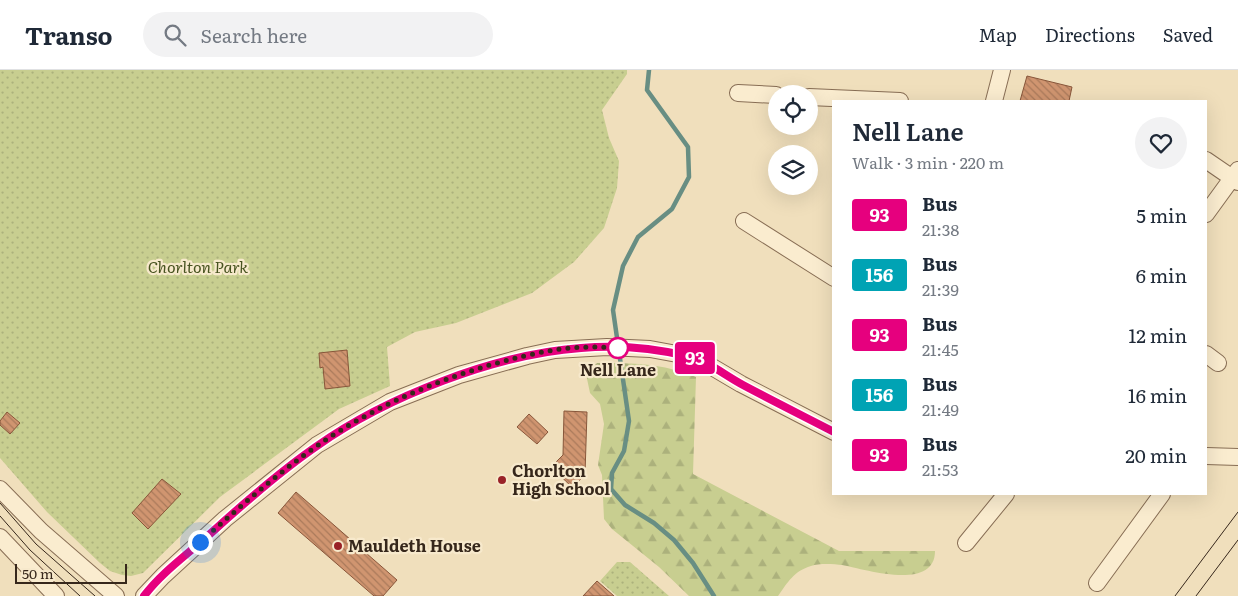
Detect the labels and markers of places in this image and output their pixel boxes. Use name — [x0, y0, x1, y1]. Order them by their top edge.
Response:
marker: Nell Lane — [607, 337, 629, 359]
place label: Nell Lane — [580, 357, 656, 381]
place label: Chorlton High School — [512, 458, 610, 500]
marker: Chorlton High School — [496, 474, 508, 486]
place label: Mauldeth House — [348, 533, 481, 557]
marker: Mauldeth House — [332, 540, 344, 552]

